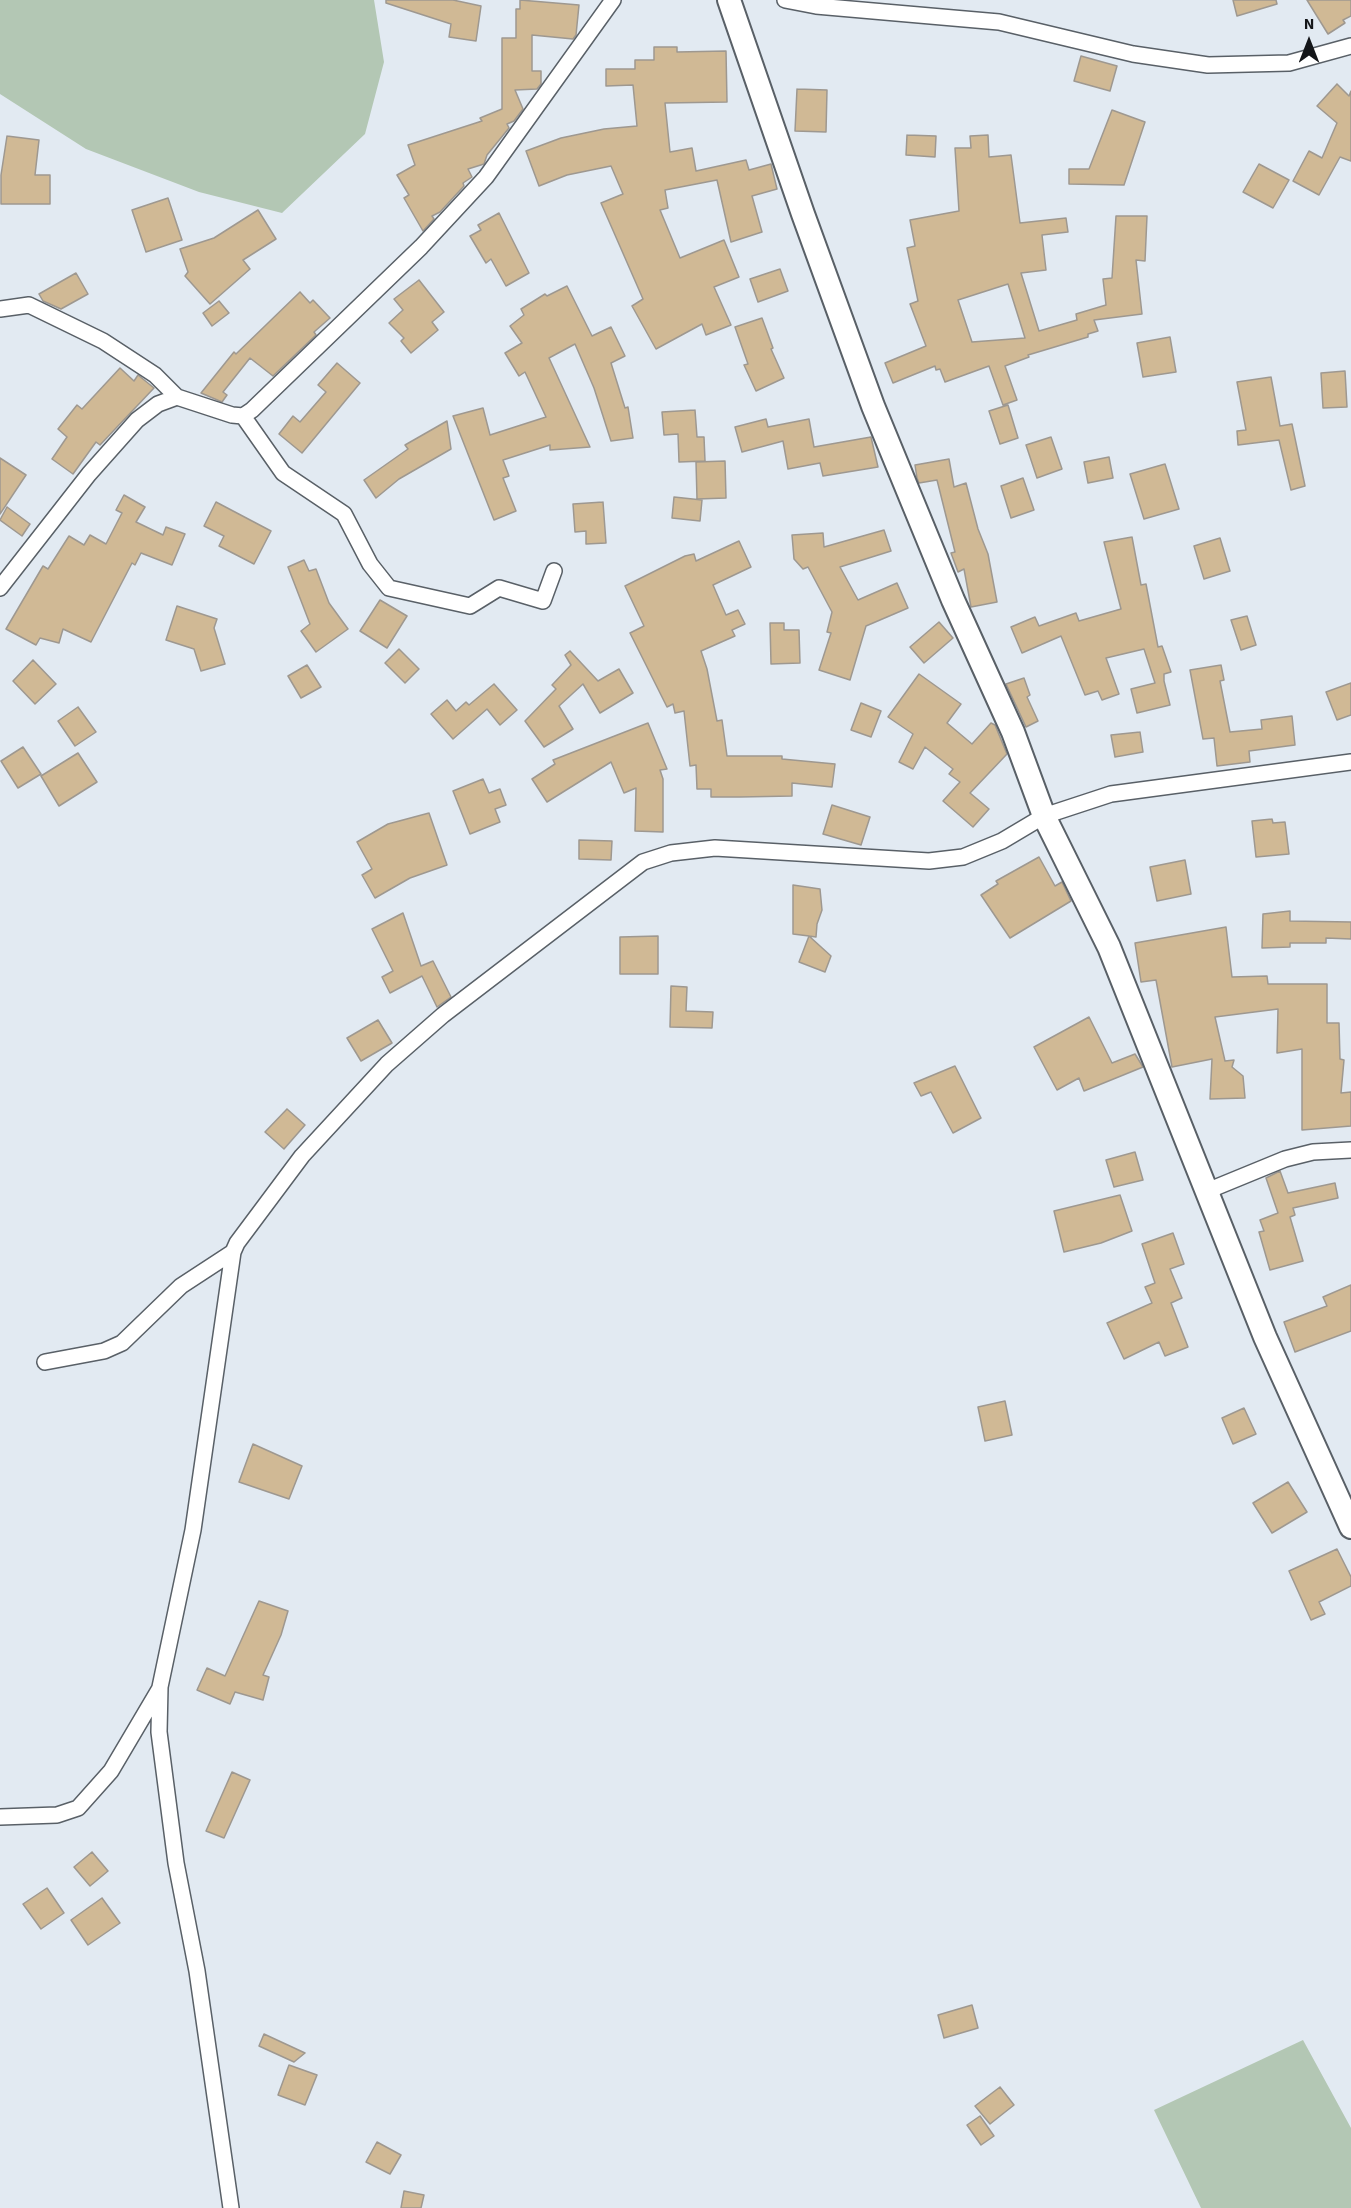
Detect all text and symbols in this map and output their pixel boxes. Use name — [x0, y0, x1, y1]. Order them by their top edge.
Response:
north arrow — [1279, 12, 1339, 72]
text: N — [1304, 13, 1314, 35]

